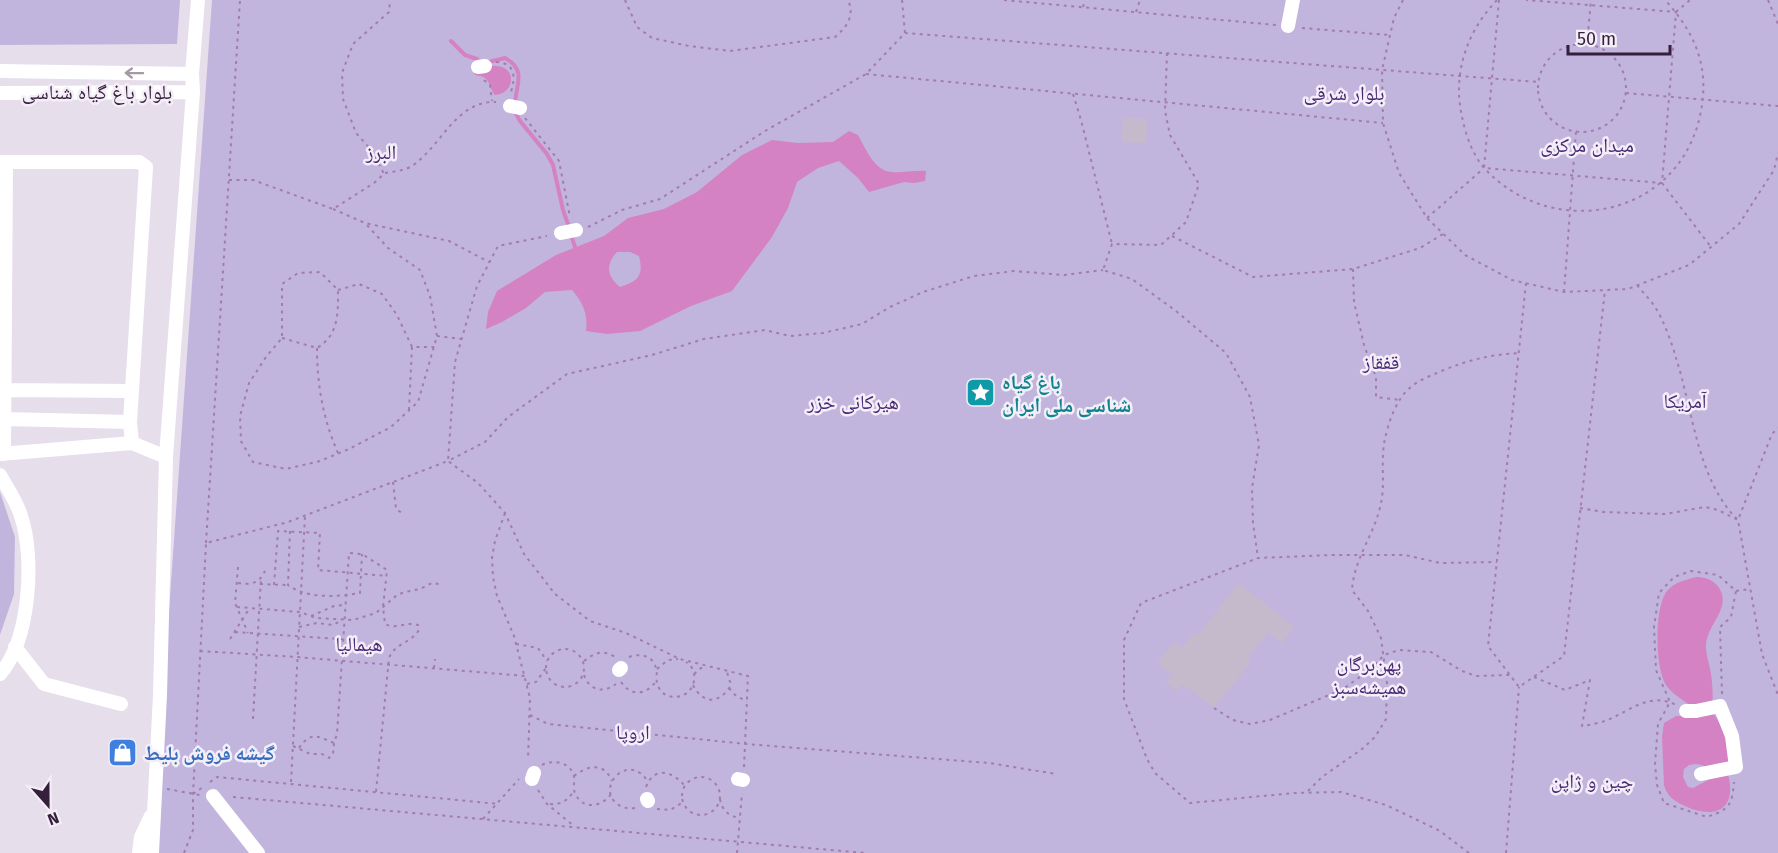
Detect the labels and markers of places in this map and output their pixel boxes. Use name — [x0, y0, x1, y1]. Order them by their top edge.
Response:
place label: باغ گیاه‌ شناسی ملی ایران — [1002, 370, 1131, 418]
place icon: باغ گیاه‌ شناسی ملی ایران — [965, 377, 997, 409]
shop icon: گیشه فروش بلیط — [107, 737, 139, 769]
place label: گیشه فروش بلیط — [144, 741, 275, 765]

